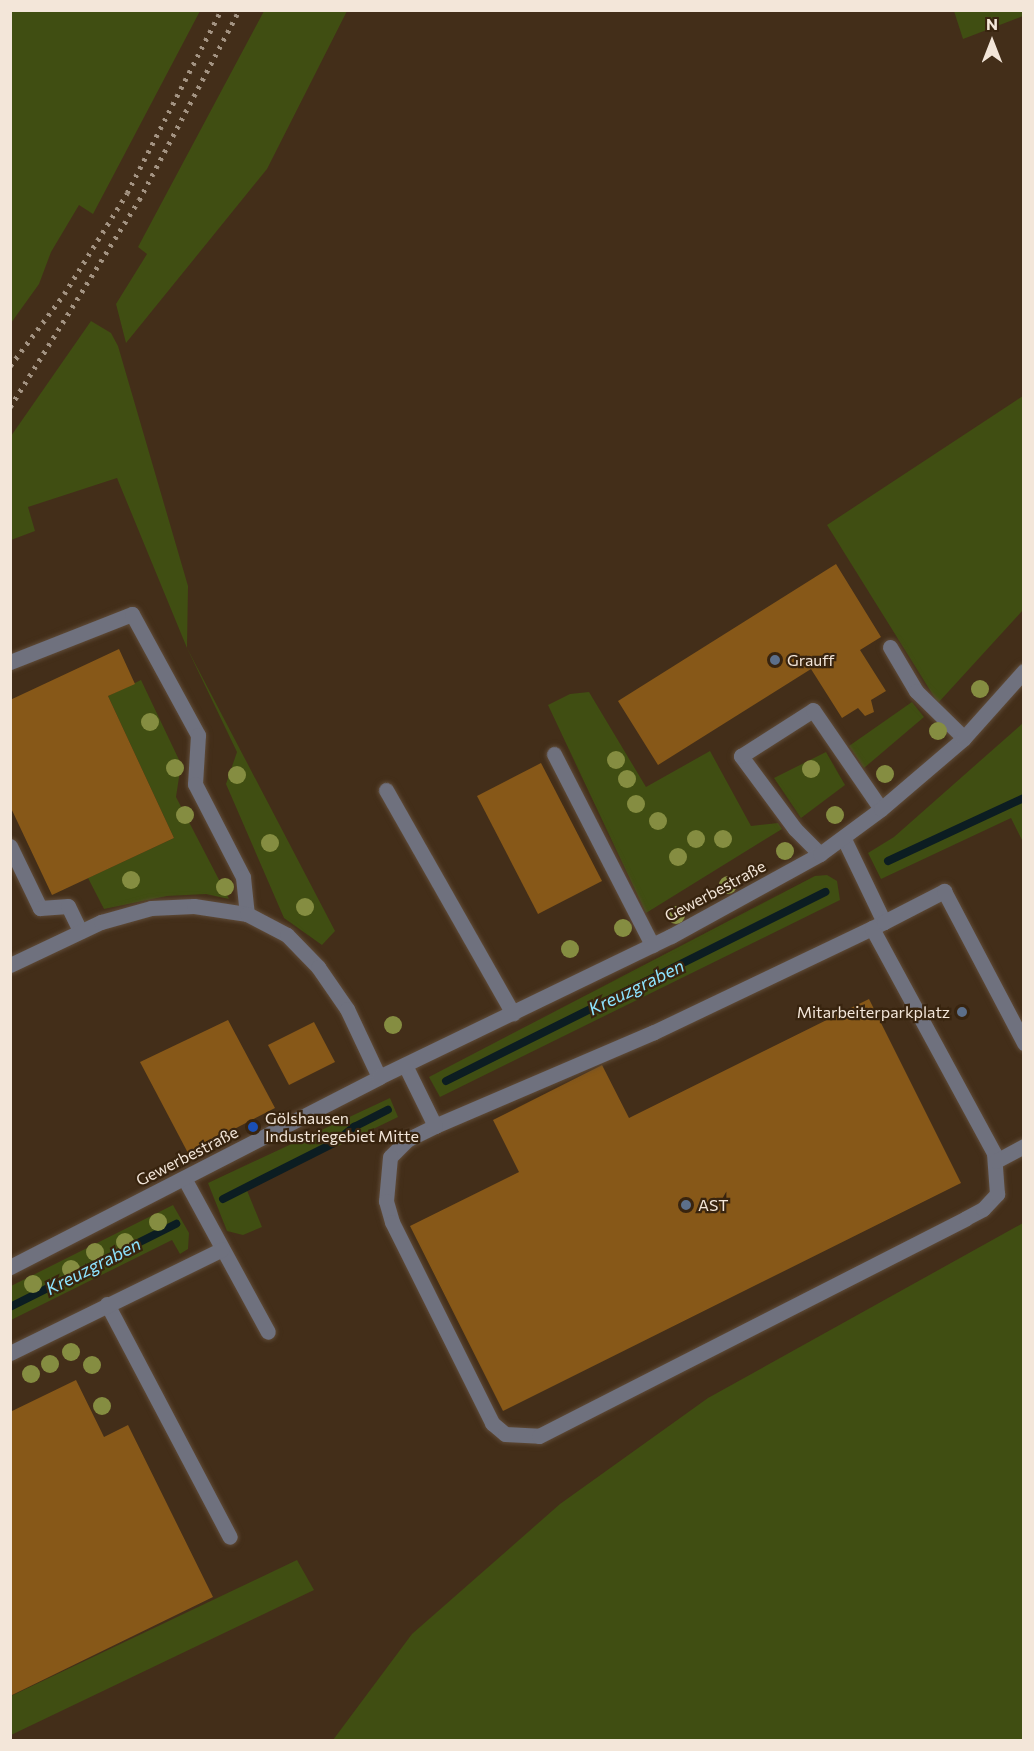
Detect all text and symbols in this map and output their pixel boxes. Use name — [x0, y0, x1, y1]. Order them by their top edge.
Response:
north arrow — [962, 12, 1022, 72]
text: N — [986, 14, 998, 33]
place label: Grauff — [787, 650, 835, 670]
marker: Grauff — [768, 653, 782, 667]
street label: Gewerbestraße — [661, 856, 769, 926]
water label: Kreuzgraben — [584, 954, 688, 1020]
place label: Mitarbeiterparkplatz — [797, 1002, 950, 1022]
marker: Mitarbeiterparkplatz — [955, 1005, 969, 1019]
place label: Gölshausen Industriegebiet Mitte — [265, 1108, 419, 1146]
marker: Gölshausen Industriegebiet Mitte — [246, 1120, 260, 1134]
street label: Gewerbestraße — [133, 1122, 241, 1190]
place label: AST — [698, 1195, 728, 1215]
marker: AST — [679, 1198, 693, 1212]
water label: Kreuzgraben — [42, 1233, 144, 1299]

